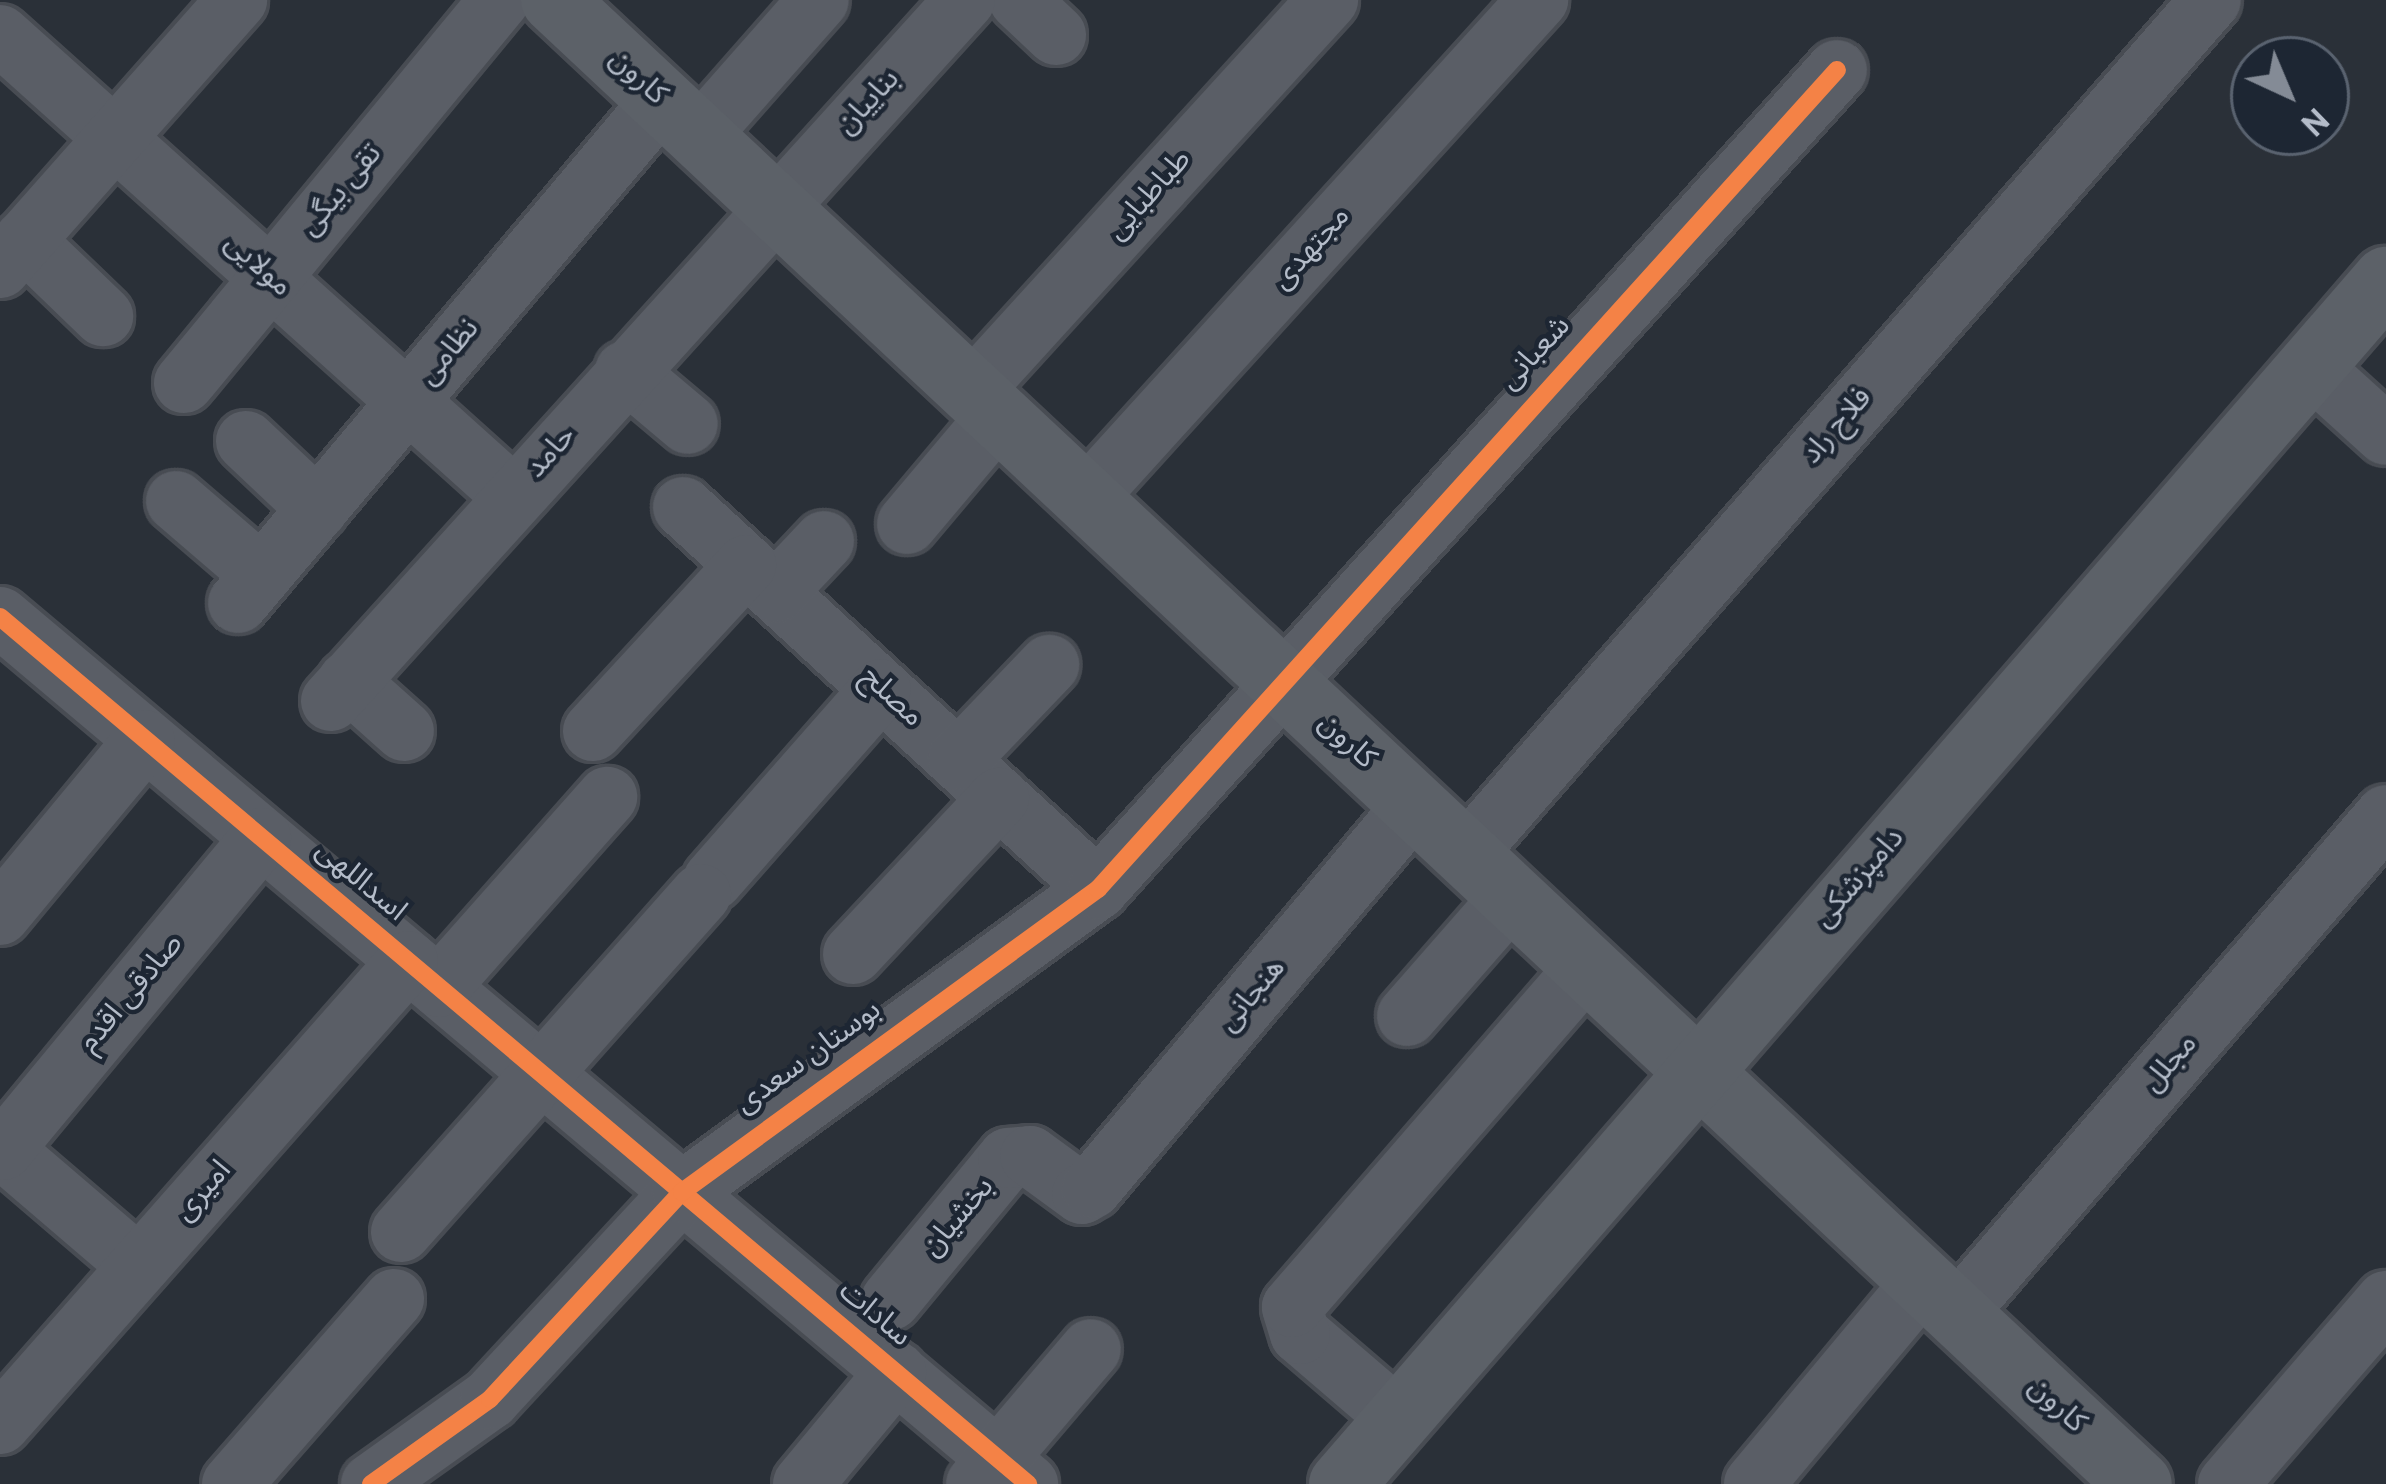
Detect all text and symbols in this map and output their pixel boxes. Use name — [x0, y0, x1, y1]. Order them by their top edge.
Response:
north arrow — [2230, 36, 2350, 156]
street label: کارون — [601, 42, 673, 114]
street label: بناییان — [830, 63, 908, 143]
text: N — [2290, 96, 2336, 143]
street label: تقی بیگی — [293, 137, 391, 245]
street label: طباطبایی — [1100, 143, 1200, 249]
street label: مجتهدی — [1265, 200, 1359, 298]
street label: مولایی — [216, 226, 298, 306]
street label: شعبانی — [1493, 309, 1579, 399]
street label: نظامی — [412, 312, 488, 394]
street label: فلاح راد — [1795, 381, 1881, 473]
street label: حامد — [519, 419, 585, 487]
street label: مصلح — [852, 660, 930, 736]
street label: کارون — [1310, 706, 1382, 778]
street label: دامپزشکی — [1807, 822, 1913, 936]
street label: اسداللهی — [307, 834, 413, 930]
street label: صادقی اقدم — [72, 927, 192, 1061]
street label: هنجانی — [1212, 952, 1294, 1040]
street label: بوستان سعدی — [729, 993, 889, 1123]
street label: مجلل — [2136, 1027, 2206, 1101]
street label: امیری — [168, 1154, 240, 1230]
street label: بخشیان — [915, 1171, 1003, 1265]
street label: سادات — [830, 1274, 918, 1356]
street label: کارون — [2020, 1370, 2092, 1442]

